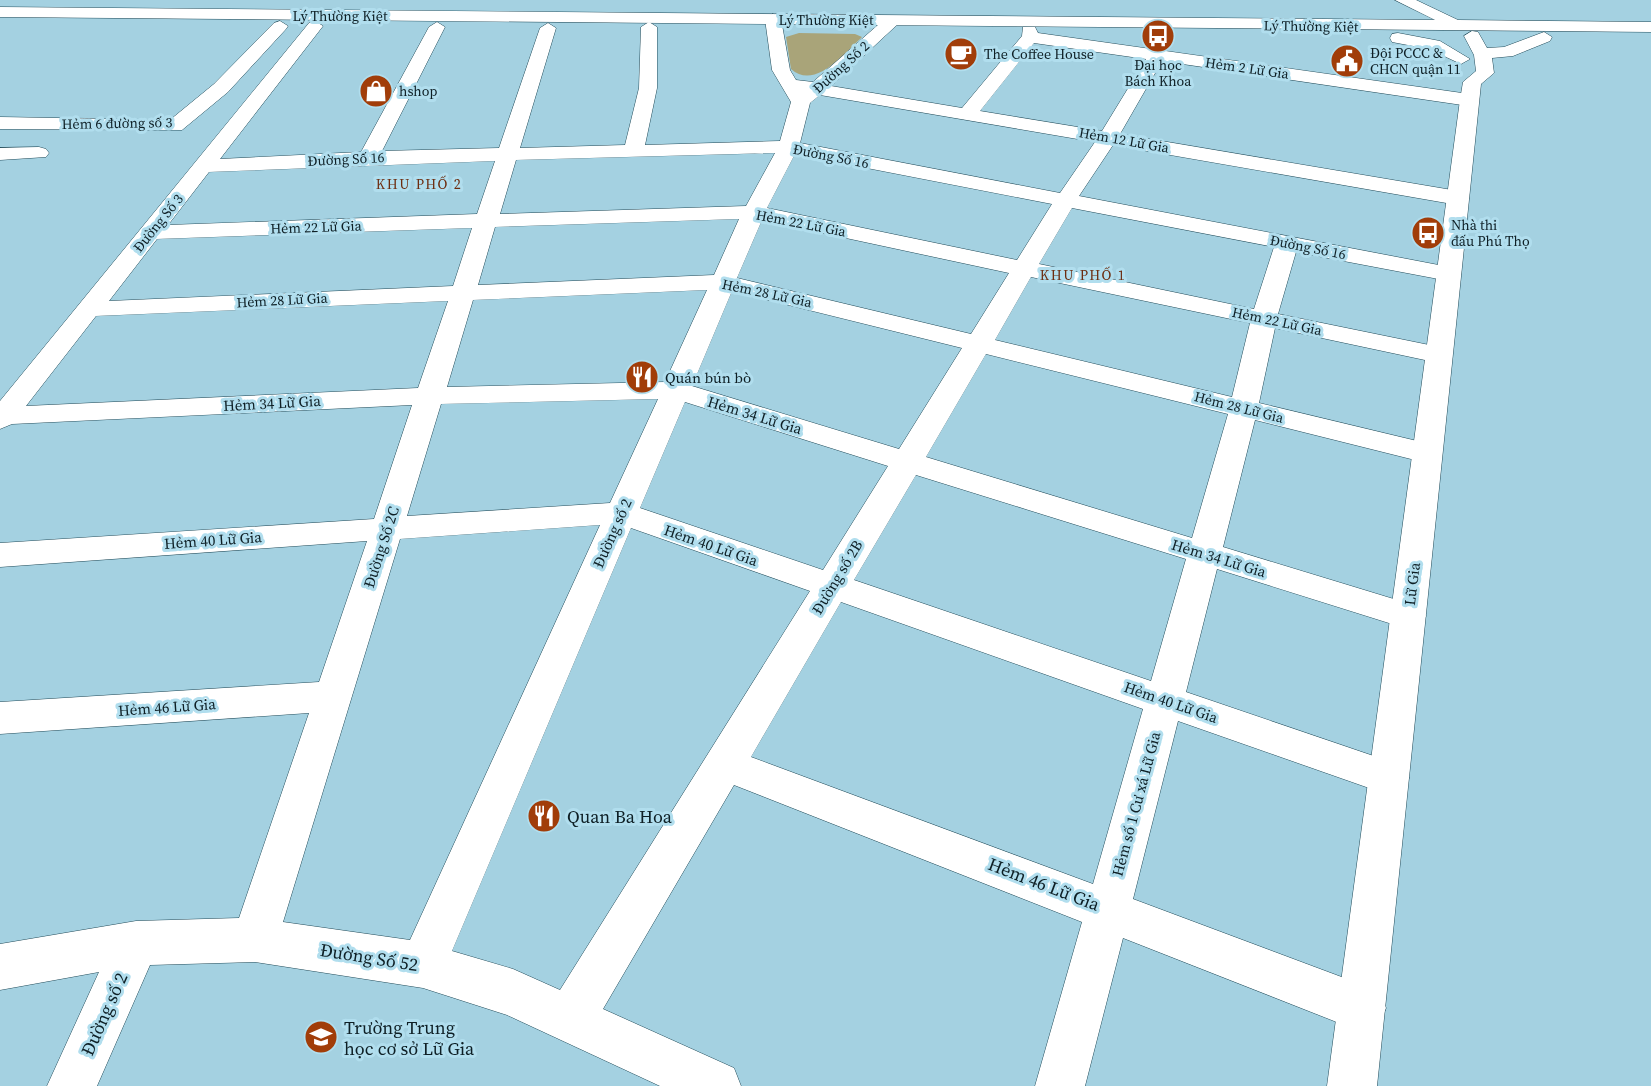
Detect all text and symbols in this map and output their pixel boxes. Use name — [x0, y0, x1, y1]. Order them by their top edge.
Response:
street label: Lý Thường Kiệt — [293, 6, 388, 26]
street label: Lý Thường Kiệt — [779, 10, 874, 30]
street label: Lý Thường Kiệt — [1263, 15, 1359, 37]
bus stop icon: Đại học Bách Khoa — [1140, 18, 1176, 54]
street label: Đường Số 2 — [808, 36, 874, 98]
cafe icon: The Coffee House — [943, 36, 979, 72]
public building icon: Đội PCCC & CHCN quận 11 — [1329, 43, 1365, 79]
place label: Đội PCCC & CHCN quận 11 — [1370, 43, 1461, 79]
place label: The Coffee House — [984, 44, 1094, 64]
street label: Hẻm 2 Lữ Gia — [1204, 52, 1291, 84]
place label: Đại học Bách Khoa — [1125, 55, 1192, 91]
shop icon: hshop — [358, 73, 394, 109]
place label: hshop — [399, 81, 437, 101]
street label: Hẻm 6 đường số 3 — [61, 112, 173, 134]
street label: Hẻm 12 Lữ Gia — [1077, 122, 1172, 158]
street label: Đường Số 16 — [791, 139, 871, 173]
street label: Đường Số 16 — [307, 147, 385, 171]
district label: KHU PHỐ 2 — [376, 174, 462, 194]
street label: Đường Số 3 — [128, 190, 188, 256]
street label: Hẻm 22 Lữ Gia — [754, 204, 849, 242]
street label: Hẻm 22 Lữ Gia — [270, 215, 363, 239]
bus stop icon: Nhà thi đấu Phú Thọ — [1410, 215, 1446, 251]
place label: Nhà thi đấu Phú Thọ — [1451, 215, 1530, 251]
street label: Đường Số 16 — [1268, 230, 1348, 264]
district label: KHU PHỐ 1 — [1040, 265, 1126, 285]
street label: Hẻm 28 Lữ Gia — [720, 274, 815, 312]
street label: Hẻm 28 Lữ Gia — [236, 288, 329, 312]
street label: Hẻm 22 Lữ Gia — [1230, 302, 1325, 340]
restaurant icon: Quán bún bò — [624, 359, 660, 395]
place label: Quán bún bò — [665, 367, 751, 388]
street label: Hẻm 28 Lữ Gia — [1192, 386, 1287, 428]
street label: Hẻm 34 Lữ Gia — [223, 390, 322, 416]
street label: Hẻm 34 Lữ Gia — [705, 391, 805, 439]
street label: Đường số 2 — [587, 495, 637, 571]
street label: Đường Số 2C — [358, 504, 404, 590]
street label: Hẻm 40 Lữ Gia — [661, 519, 761, 571]
street label: Hẻm 40 Lữ Gia — [163, 526, 263, 554]
street label: Hẻm 34 Lữ Gia — [1169, 534, 1269, 582]
street label: Đường số 2B — [807, 536, 867, 618]
street label: Lữ Gia — [1399, 561, 1425, 607]
street label: Hẻm 40 Lữ Gia — [1121, 676, 1221, 728]
street label: Hẻm 46 Lữ Gia — [117, 693, 217, 721]
street label: Hẻm số 1 Cư xá Lữ Gia — [1107, 729, 1166, 879]
restaurant icon: Quan Ba Hoa — [526, 798, 562, 834]
place label: Quan Ba Hoa — [567, 804, 673, 829]
street label: Hẻm 46 Lữ Gia — [985, 851, 1104, 917]
street label: Đường Số 52 — [318, 937, 420, 977]
street label: Đường số 2 — [75, 968, 133, 1060]
place label: Trường Trung học cơ sở Lữ Gia — [344, 1015, 475, 1061]
school or university icon: Trường Trung học cơ sở Lữ Gia — [303, 1019, 339, 1055]

